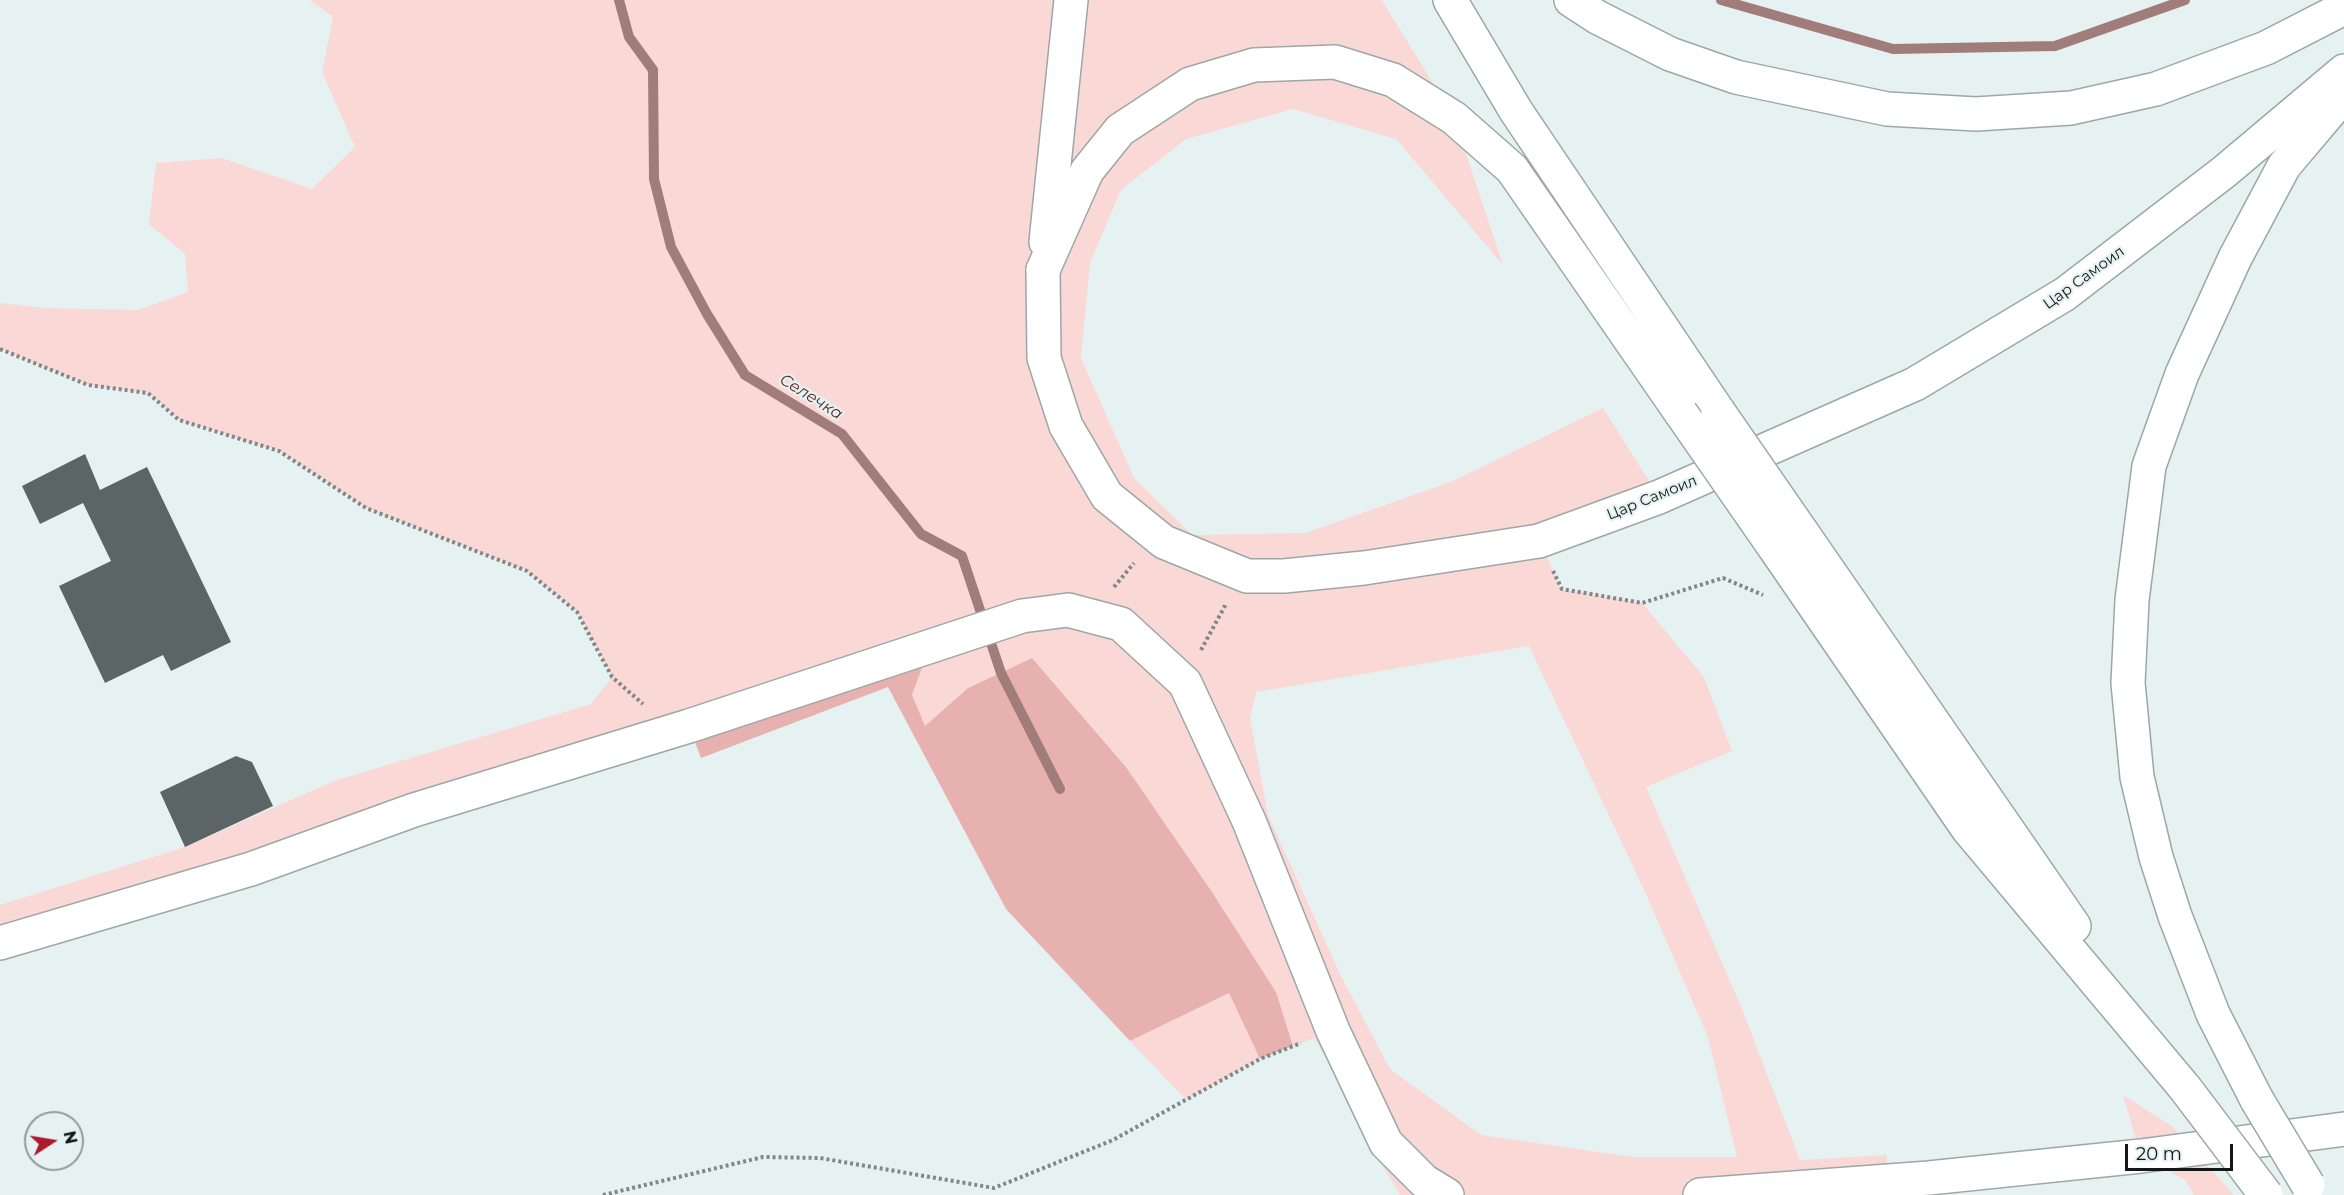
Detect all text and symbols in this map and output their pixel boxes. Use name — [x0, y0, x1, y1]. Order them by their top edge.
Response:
street label: Цар Самоил — [2040, 243, 2128, 313]
water label: Селечка — [776, 370, 846, 424]
street label: Цар Самоил — [1604, 472, 1700, 524]
north arrow — [24, 1111, 84, 1171]
text: N — [60, 1129, 81, 1146]
scale bar — [2128, 1132, 2236, 1170]
text: 20 m — [2136, 1143, 2182, 1165]

